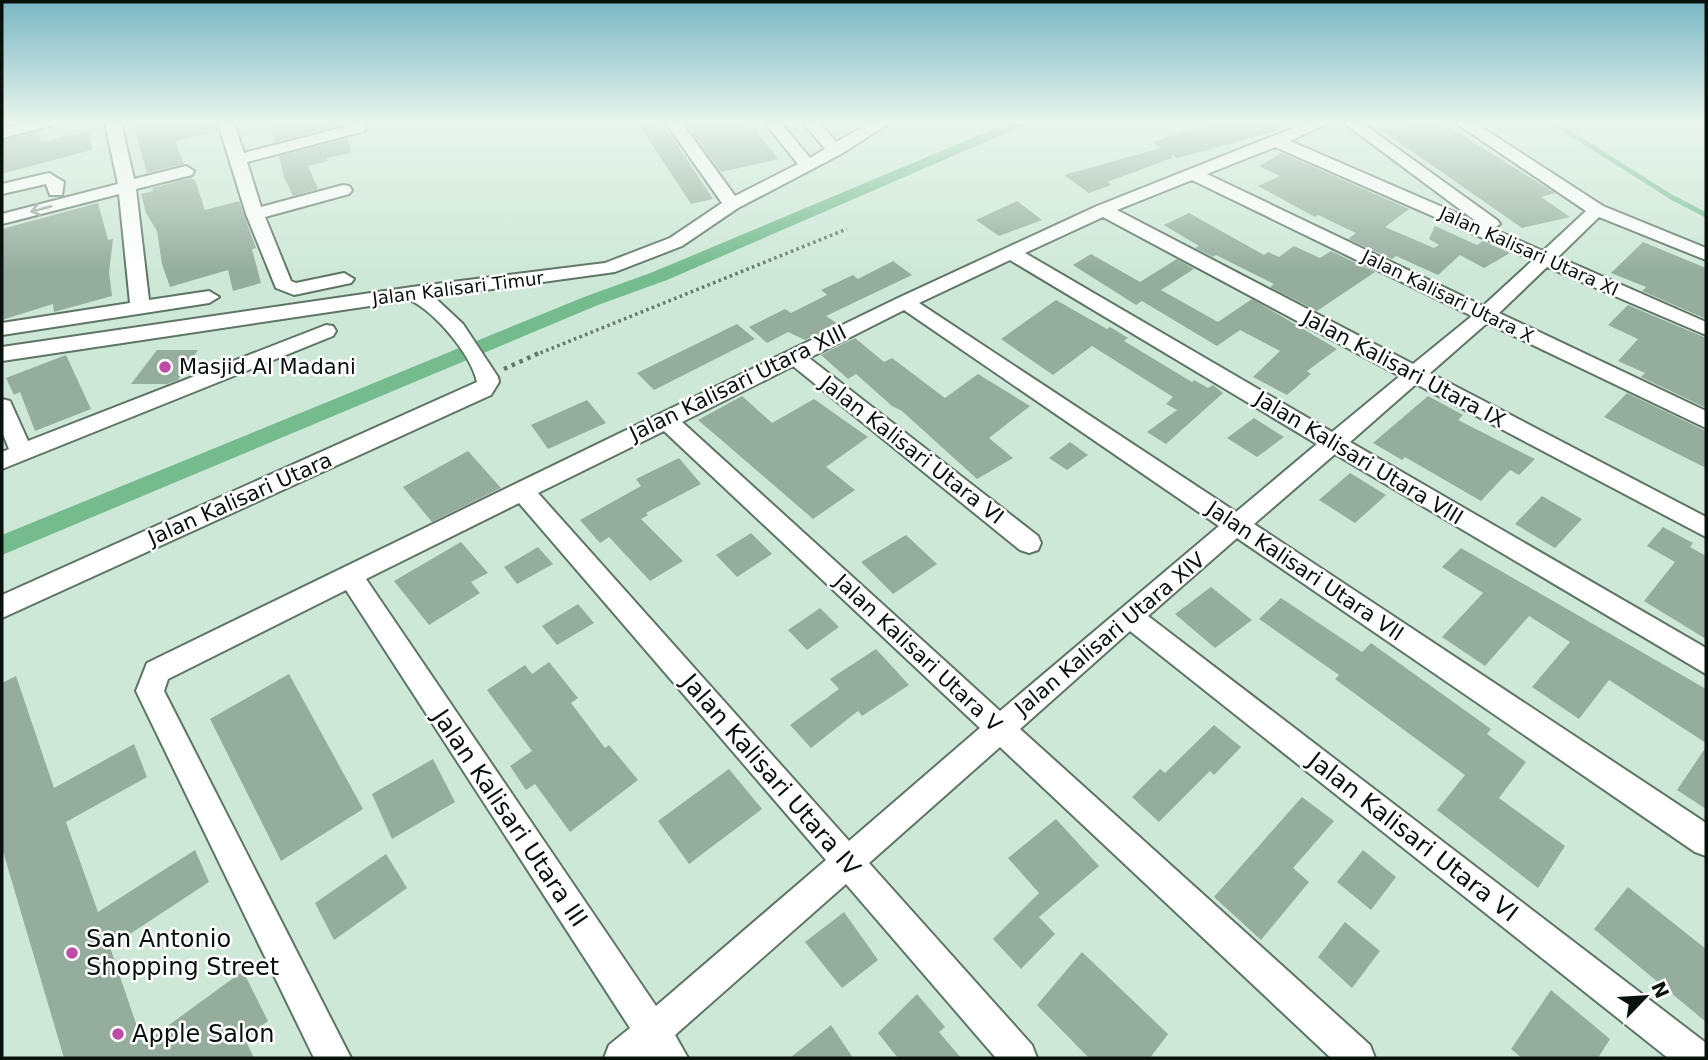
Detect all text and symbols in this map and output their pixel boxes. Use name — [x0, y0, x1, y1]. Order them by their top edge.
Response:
street label: Jalan Kalisari Utara XI — [1436, 202, 1622, 300]
one-way arrow — [30, 203, 53, 216]
street label: Jalan Kalisari Utara X — [1359, 245, 1537, 347]
street label: Jalan Kalisari Timur — [370, 267, 545, 309]
street label: Jalan Kalisari Utara IX — [1297, 304, 1509, 433]
street label: Jalan Kalisari Utara XIII — [624, 320, 850, 447]
place label: Masjid Al Madani — [179, 355, 356, 379]
marker: Masjid Al Madani — [157, 359, 173, 375]
street label: Jalan Kalisari Utara VI — [814, 370, 1008, 529]
street label: Jalan Kalisari Utara VIII — [1249, 385, 1467, 530]
street label: Jalan Kalisari Utara — [143, 448, 336, 551]
street label: Jalan Kalisari Utara VII — [1200, 495, 1408, 646]
street label: Jalan Kalisari Utara XIV — [1009, 547, 1210, 722]
street label: Jalan Kalisari Utara V — [828, 568, 1007, 737]
street label: Jalan Kalisari Utara IV — [674, 667, 867, 882]
street label: Jalan Kalisari Utara III — [426, 702, 593, 932]
street label: Jalan Kalisari Utara VI — [1301, 745, 1523, 927]
place label: San Antonio Shopping Street — [86, 925, 279, 981]
marker: San Antonio Shopping Street — [64, 945, 80, 961]
north arrow — [1610, 962, 1680, 1032]
text: N — [1647, 978, 1674, 1002]
place label: Apple Salon — [132, 1020, 274, 1048]
marker: Apple Salon — [110, 1026, 126, 1042]

